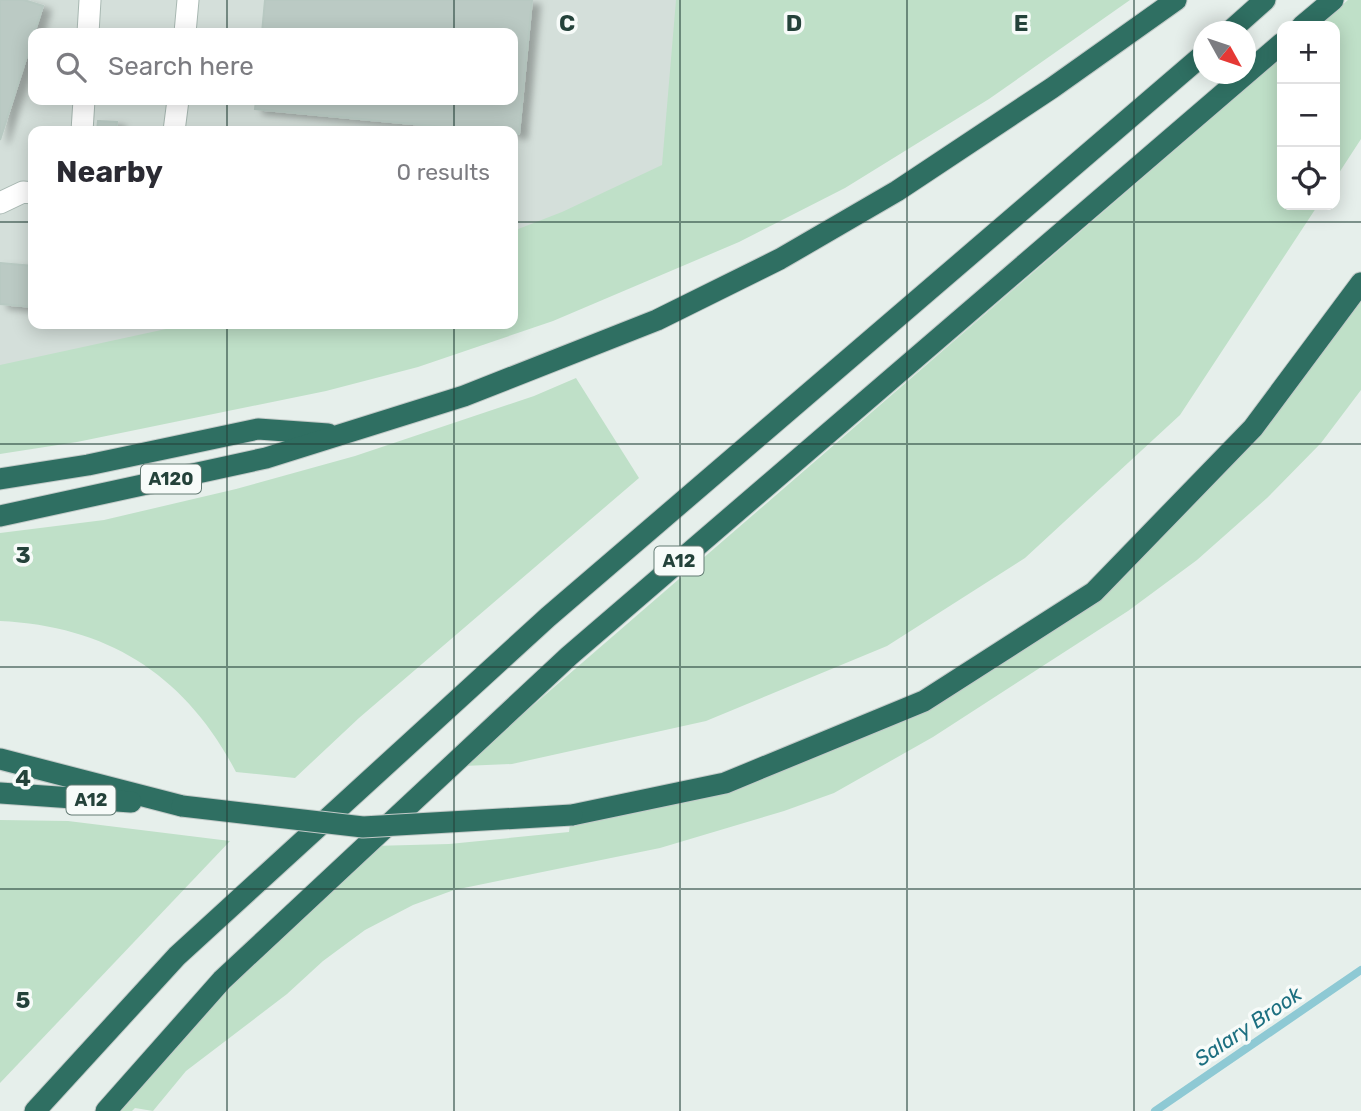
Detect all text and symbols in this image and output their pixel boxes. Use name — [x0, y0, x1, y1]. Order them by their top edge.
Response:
text: C — [559, 9, 575, 37]
text: D — [786, 9, 802, 37]
text: E — [1014, 9, 1028, 37]
north arrow — [1193, 21, 1256, 84]
map controls — [1277, 21, 1340, 210]
button: + — [1277, 21, 1340, 84]
search box — [28, 28, 518, 105]
icon: search — [52, 48, 90, 86]
text: Search here — [108, 51, 254, 82]
button: − — [1277, 84, 1340, 147]
button: locate — [1277, 147, 1340, 210]
text: Nearby — [56, 154, 163, 190]
text: 0 results — [396, 158, 490, 186]
road number: A120 — [141, 464, 201, 494]
text: 3 — [15, 541, 31, 569]
road number: A12 — [654, 546, 704, 576]
text: 4 — [15, 764, 31, 792]
road number: A12 — [66, 786, 116, 814]
water label: Salary Brook — [1190, 980, 1307, 1071]
text: 5 — [16, 986, 31, 1014]

